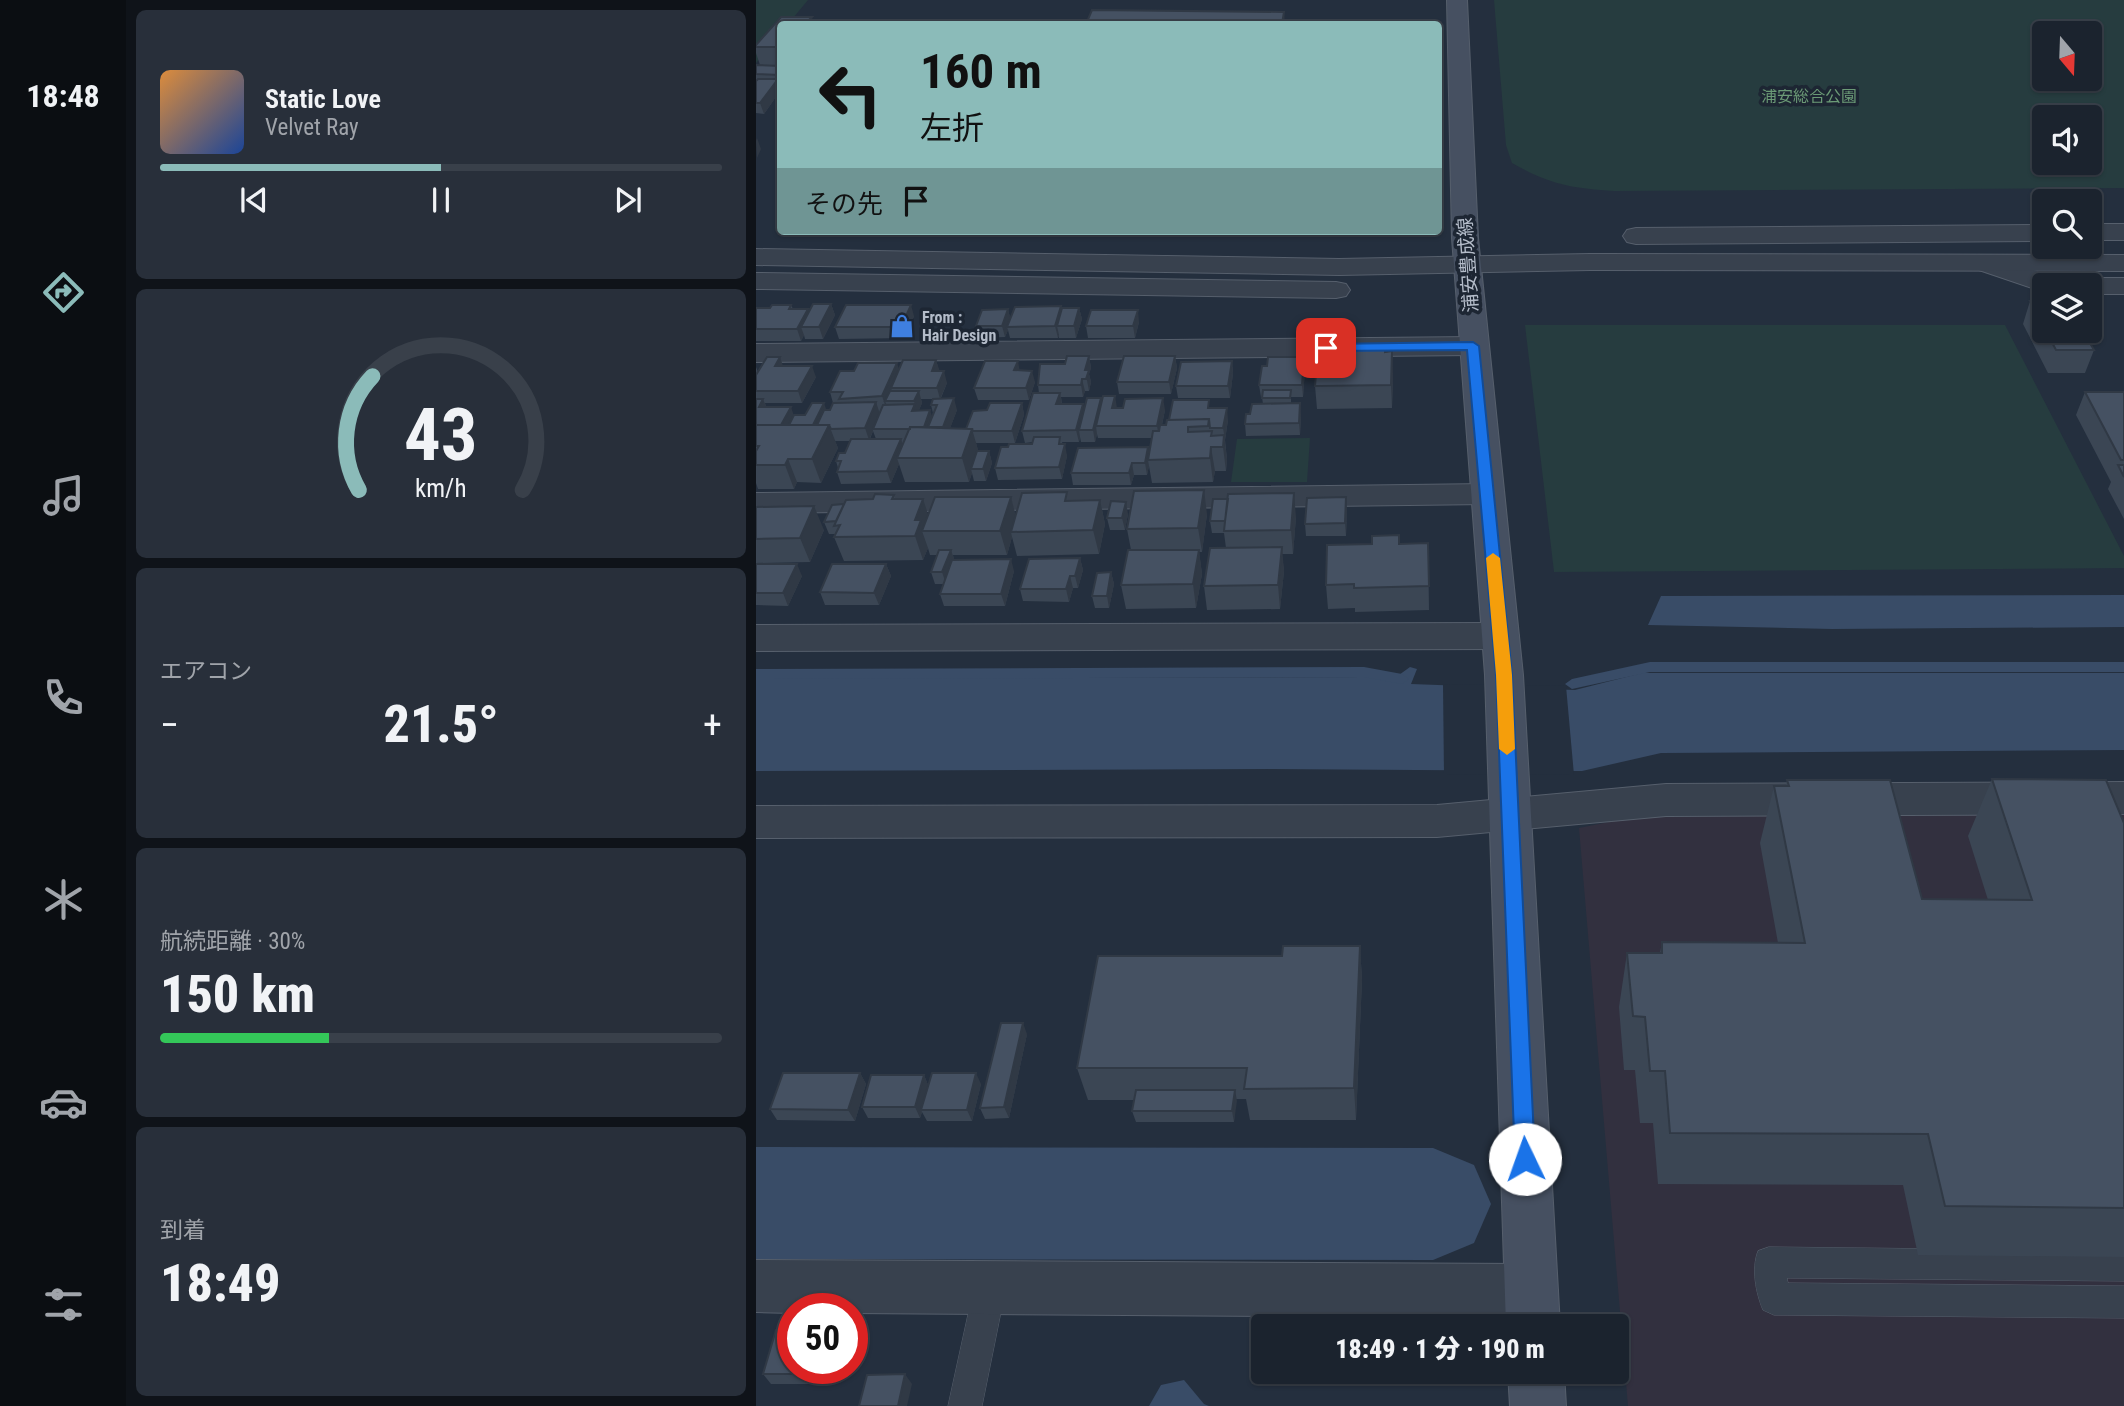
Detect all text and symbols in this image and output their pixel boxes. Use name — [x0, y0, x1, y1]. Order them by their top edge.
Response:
north arrow — [2032, 21, 2102, 91]
map controls — [2032, 21, 2102, 343]
text: 160 m — [920, 43, 1042, 100]
icon: left — [805, 49, 896, 140]
text: 18:48 — [26, 77, 100, 115]
text: Static Love — [265, 84, 381, 114]
park label: 浦安総合公園 — [1761, 87, 1857, 106]
button: sound — [2032, 105, 2102, 175]
text: 左折 — [920, 109, 984, 147]
text: Velvet Ray — [265, 114, 359, 141]
icon: previous — [235, 181, 273, 219]
icon: pause — [422, 181, 460, 219]
icon: next — [609, 181, 647, 219]
icon: arrive — [897, 182, 935, 220]
text: その先 — [805, 189, 883, 219]
button: search — [2032, 189, 2102, 259]
street label: 浦安豊成線 — [1453, 217, 1483, 313]
icon: directions — [39, 268, 88, 317]
button: layers — [2032, 273, 2102, 343]
place label: From : Hair Design — [922, 308, 996, 345]
shop icon: From : Hair Design — [888, 312, 916, 340]
pin — [1296, 318, 1356, 378]
icon: arrive — [1307, 329, 1345, 367]
text: 43 — [404, 392, 478, 478]
icon: music — [39, 471, 88, 520]
text: km/h — [415, 474, 467, 503]
text: エアコン — [160, 658, 252, 685]
icon: phone — [39, 673, 88, 722]
text: 21.5° — [383, 694, 499, 755]
text: − — [160, 703, 179, 747]
text: + — [703, 703, 722, 747]
icon: climate — [39, 875, 88, 924]
text: 航続距離 · 30% — [160, 928, 305, 955]
text: 150 km — [160, 964, 315, 1025]
icon: car — [39, 1078, 88, 1127]
position arrow — [1488, 1122, 1562, 1196]
text: 到着 — [160, 1217, 206, 1244]
text: 18:49 — [160, 1253, 280, 1314]
icon: filters — [39, 1280, 88, 1329]
speed limit sign: 50 — [777, 1293, 868, 1384]
text: 18:49 · 1 分 · 190 m — [1335, 1334, 1545, 1364]

